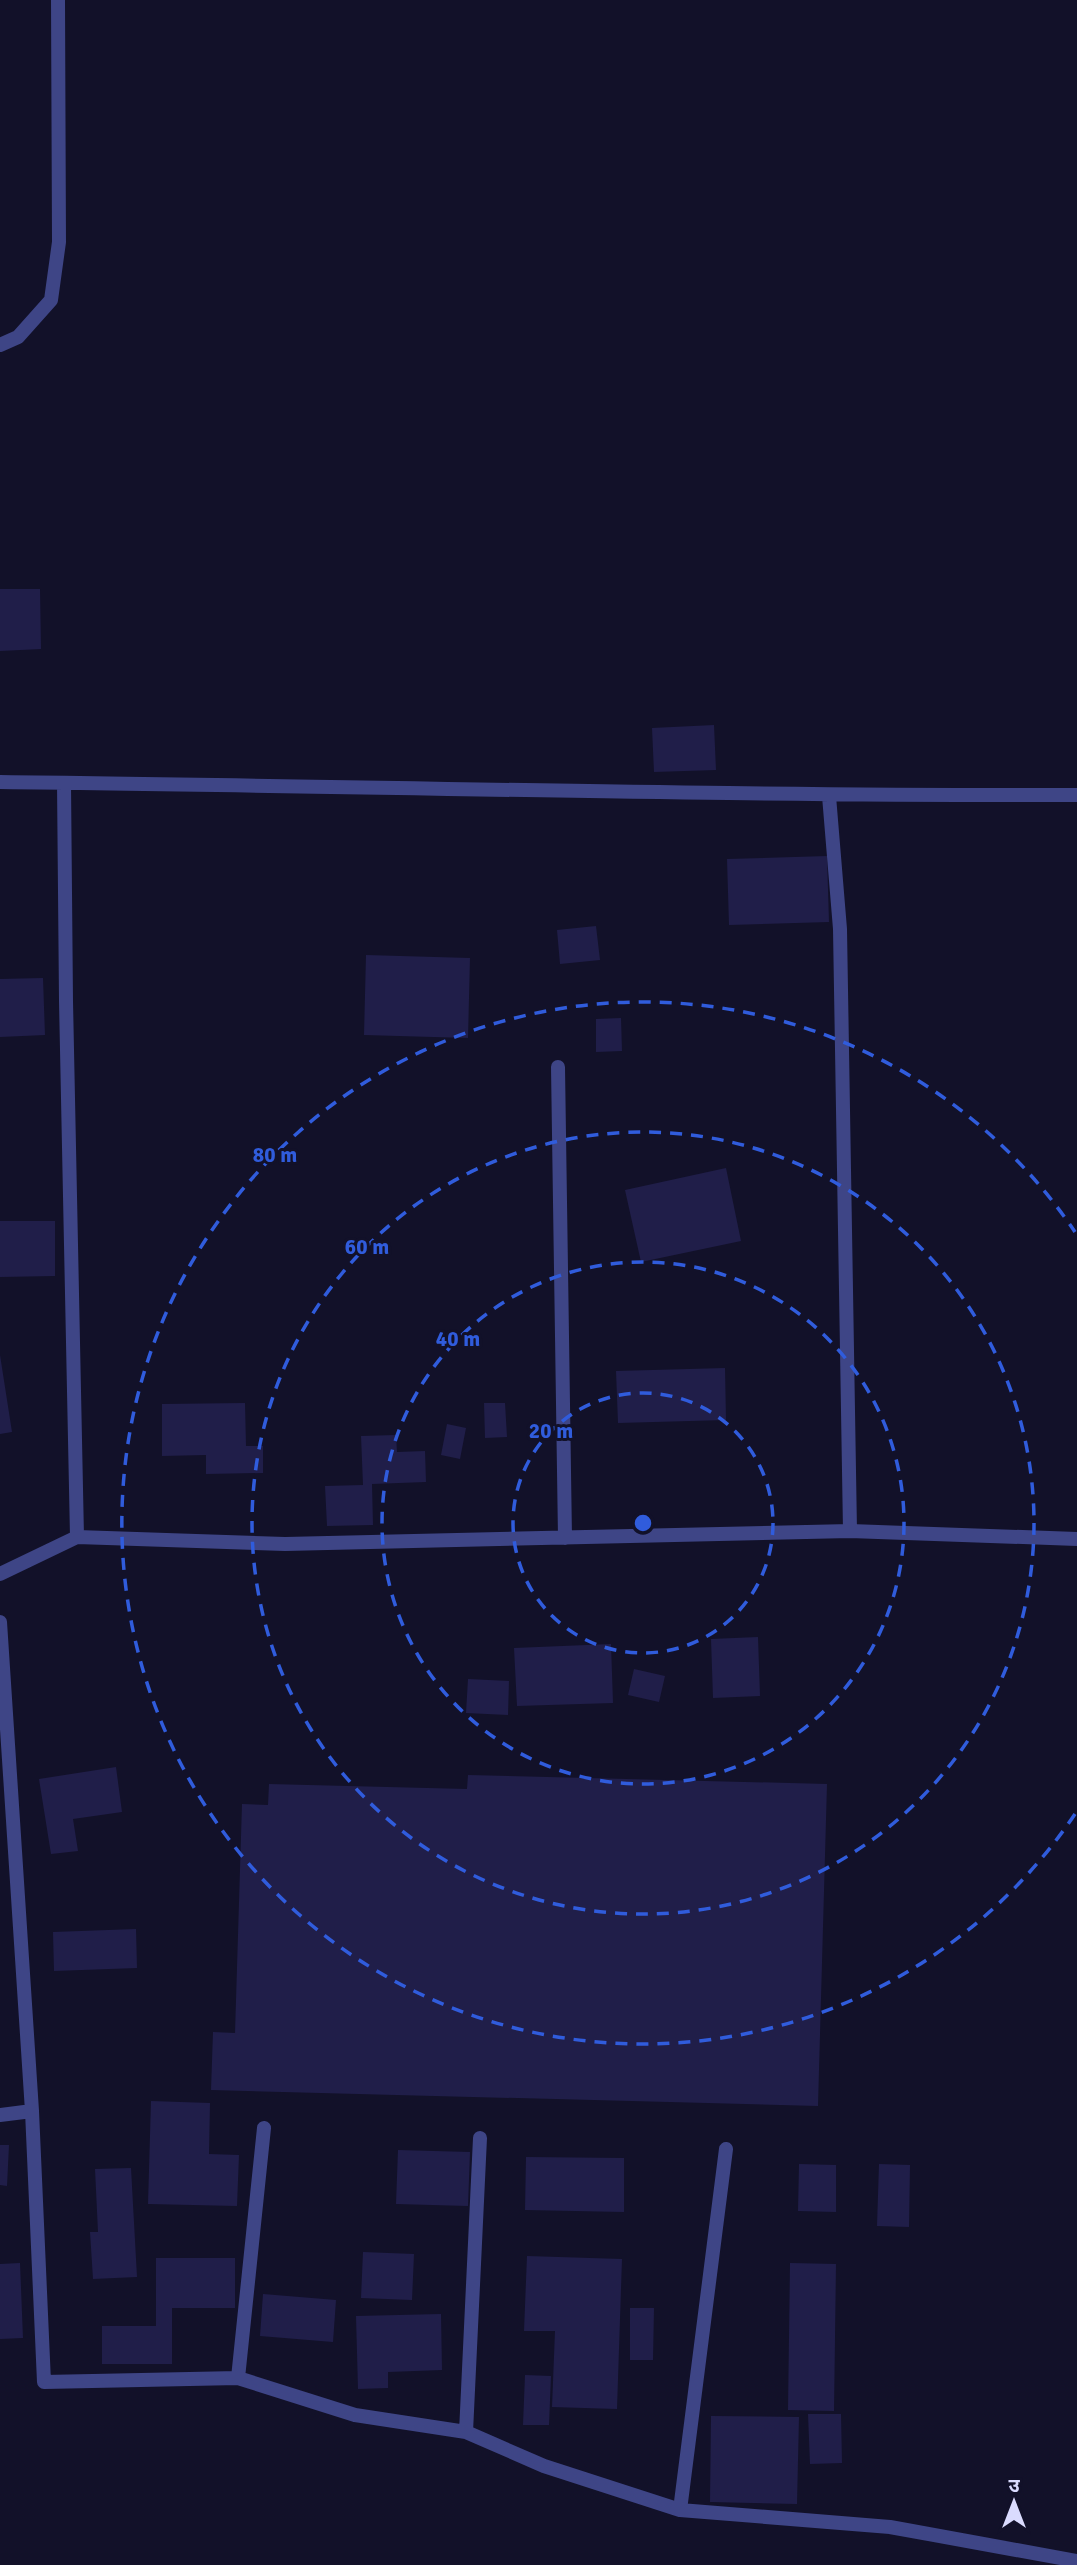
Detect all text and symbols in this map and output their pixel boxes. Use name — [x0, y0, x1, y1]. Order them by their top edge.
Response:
text: 80 m — [253, 1142, 297, 1168]
text: 60 m — [345, 1234, 389, 1260]
text: 40 m — [436, 1326, 480, 1352]
text: 20 m — [529, 1418, 573, 1444]
centre of rings — [631, 1511, 655, 1535]
north arrow — [979, 2467, 1049, 2537]
text: उ — [1008, 2474, 1020, 2498]

